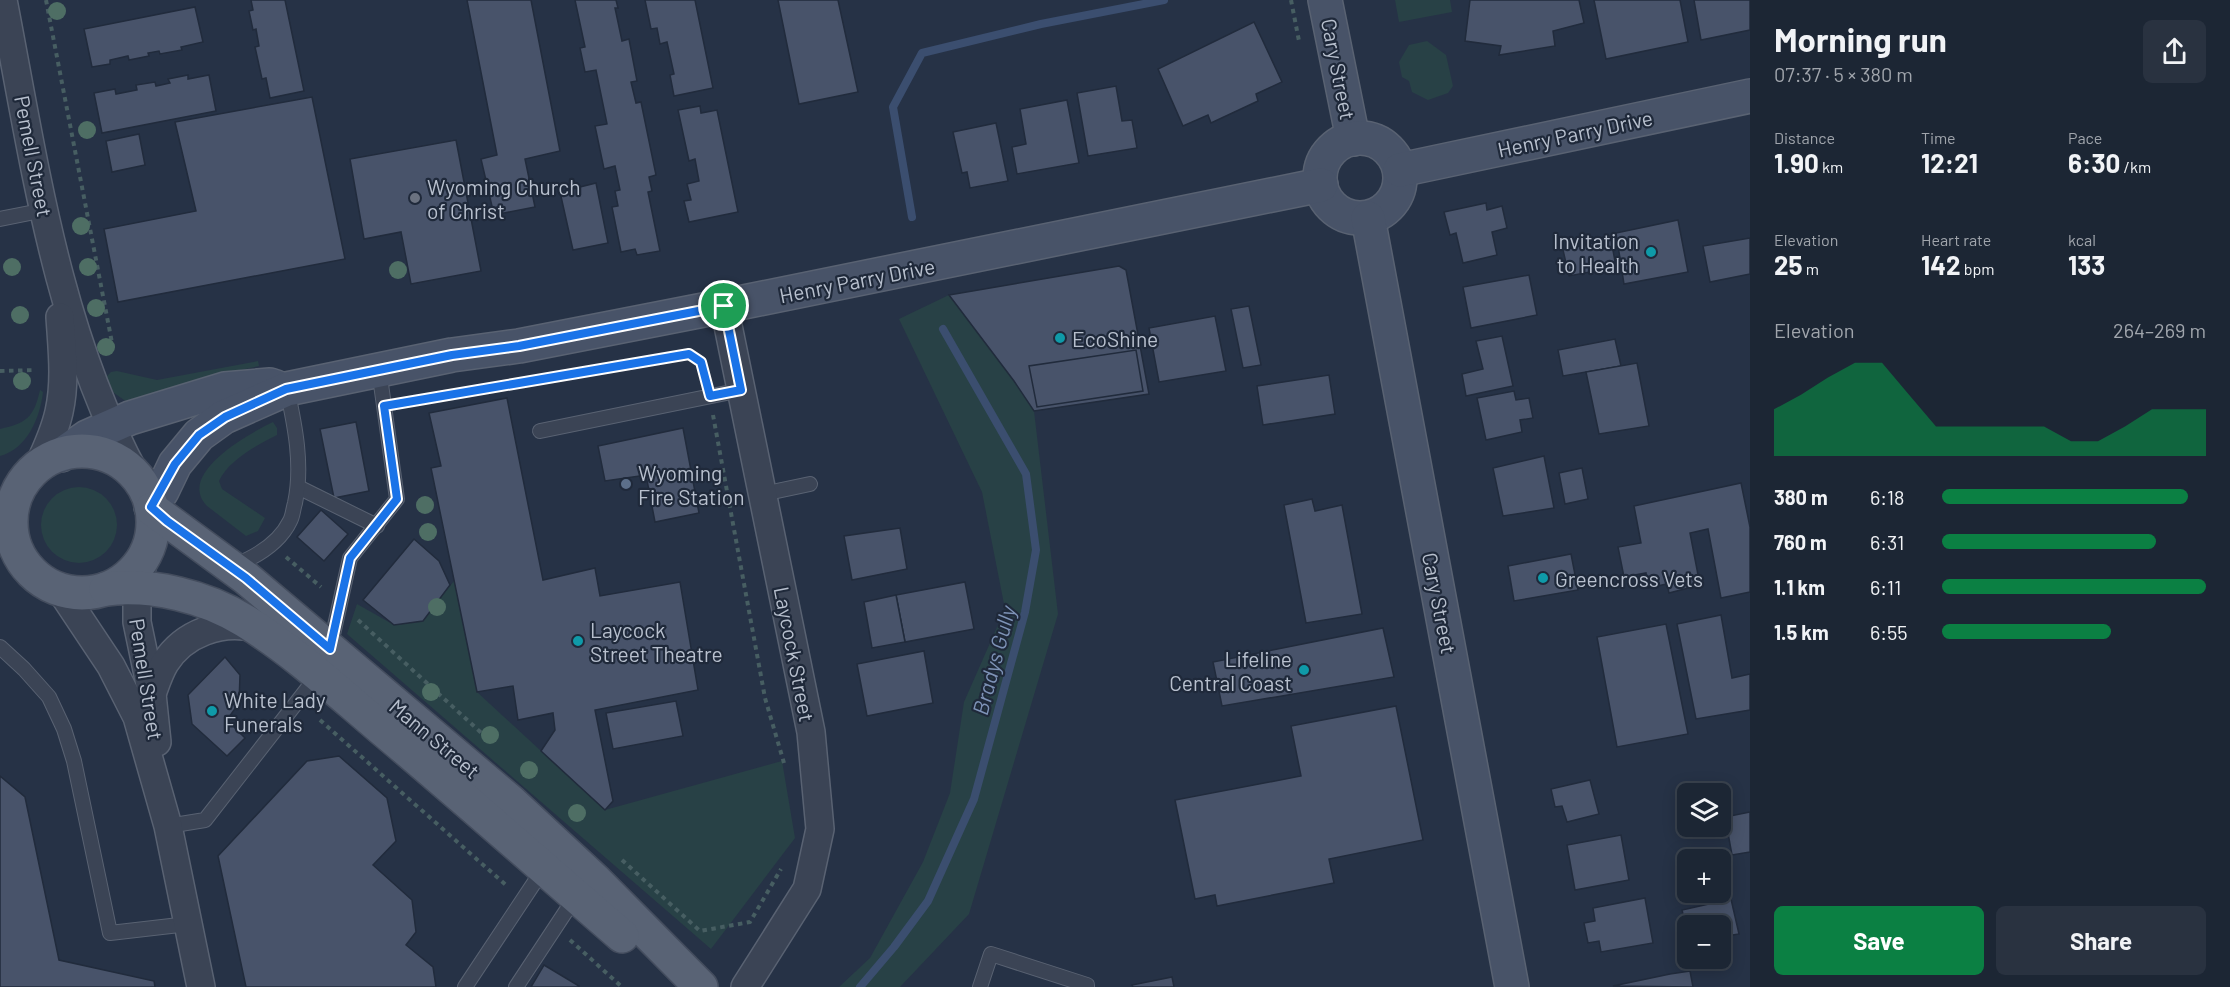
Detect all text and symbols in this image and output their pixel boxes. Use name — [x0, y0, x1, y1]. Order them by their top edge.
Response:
street label: Cary Street — [1317, 16, 1361, 122]
text: Morning run — [1774, 19, 1947, 59]
button: share — [2143, 20, 2206, 83]
text: 07:37 · 5 × 380 m — [1774, 62, 1913, 86]
street label: Pemell Street — [10, 93, 58, 219]
street label: Henry Parry Drive — [1495, 104, 1655, 162]
text: Distance — [1774, 128, 1835, 147]
text: Time — [1921, 128, 1956, 147]
text: Pace — [2068, 128, 2102, 147]
text: 1.90 — [1774, 147, 1819, 178]
text: 12:21 — [1921, 147, 1978, 178]
text: 6:30 — [2068, 147, 2120, 178]
text: km — [1819, 157, 1843, 176]
text: /km — [2120, 157, 2151, 176]
place label: Wyoming Church of Christ — [427, 174, 581, 223]
marker: Wyoming Church of Christ — [408, 191, 422, 205]
place label: Invitation to Health — [1553, 228, 1639, 277]
text: Elevation — [1774, 230, 1838, 249]
text: Heart rate — [1921, 230, 1991, 249]
text: kcal — [2068, 230, 2096, 249]
marker: Invitation to Health — [1644, 245, 1658, 259]
text: 25 — [1774, 249, 1803, 280]
text: 142 — [1921, 249, 1961, 280]
text: 133 — [2068, 249, 2105, 280]
street label: Henry Parry Drive — [777, 253, 937, 307]
text: m — [1803, 259, 1819, 278]
text: bpm — [1961, 259, 1995, 278]
pin — [698, 280, 749, 331]
icon: arrive — [707, 289, 740, 322]
text: Elevation — [1774, 318, 1855, 342]
text: 264–269 m — [2113, 318, 2206, 342]
place label: EcoShine — [1072, 326, 1158, 351]
marker: EcoShine — [1053, 331, 1067, 345]
place label: Wyoming Fire Station — [638, 460, 745, 509]
marker: Wyoming Fire Station — [619, 477, 633, 491]
text: 380 m — [1774, 485, 1828, 509]
text: 6:18 — [1870, 485, 1905, 509]
text: 760 m — [1774, 530, 1827, 554]
text: 6:31 — [1870, 530, 1904, 554]
street label: Cary Street — [1418, 550, 1462, 656]
place label: Greencross Vets — [1555, 566, 1703, 591]
marker: Greencross Vets — [1536, 571, 1550, 585]
text: 1.1 km — [1774, 575, 1825, 599]
text: 6:11 — [1870, 575, 1901, 599]
street label: Laycock Street — [770, 584, 820, 724]
water label: Bradys Gully — [966, 601, 1020, 717]
street label: Pemell Street — [125, 616, 169, 742]
place label: Laycock Street Theatre — [590, 617, 723, 666]
text: 1.5 km — [1774, 620, 1829, 644]
text: 6:55 — [1870, 620, 1908, 644]
marker: Laycock Street Theatre — [571, 634, 585, 648]
place label: Lifeline Central Coast — [1169, 646, 1292, 695]
marker: Lifeline Central Coast — [1297, 663, 1311, 677]
place label: White Lady Funerals — [224, 687, 326, 736]
street label: Mann Street — [385, 693, 485, 783]
marker: White Lady Funerals — [205, 704, 219, 718]
map controls — [1677, 783, 1731, 969]
button: layers — [1677, 783, 1731, 837]
button: + — [1677, 849, 1731, 903]
button: Save — [1774, 906, 1984, 975]
button: Share — [1996, 906, 2206, 975]
button: − — [1677, 915, 1731, 969]

